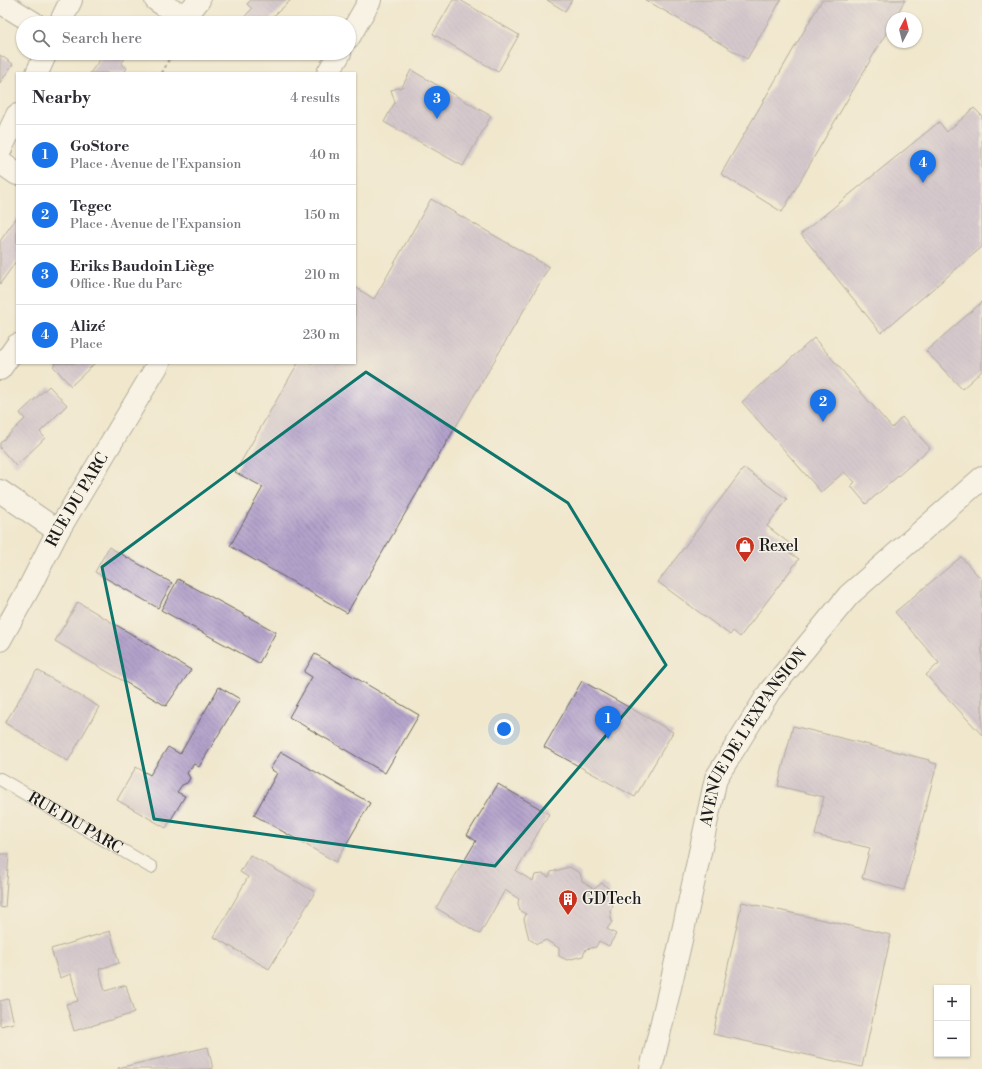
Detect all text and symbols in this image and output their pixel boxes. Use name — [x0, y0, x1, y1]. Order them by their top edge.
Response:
north arrow — [886, 12, 922, 48]
search box — [16, 16, 356, 60]
icon: search — [30, 27, 52, 49]
text: Search here — [62, 29, 142, 48]
pin: 3 — [424, 86, 450, 119]
text: Nearby — [32, 87, 91, 109]
text: 4 results — [290, 90, 340, 106]
text: GoStore — [70, 137, 129, 156]
text: 1 — [42, 147, 48, 163]
text: 40 m — [310, 147, 340, 163]
pin: 4 — [910, 150, 936, 183]
text: Place · Avenue de l'Expansion — [70, 156, 241, 172]
text: Tegec — [70, 197, 112, 216]
text: 2 — [41, 207, 49, 223]
text: 150 m — [305, 207, 340, 223]
text: Place · Avenue de l'Expansion — [70, 216, 241, 232]
text: Eriks Baudoin Liège — [70, 257, 214, 276]
text: 3 — [41, 267, 49, 283]
text: 210 m — [305, 267, 340, 283]
text: Office · Rue du Parc — [70, 276, 182, 292]
text: Alizé — [70, 317, 106, 336]
text: 4 — [41, 327, 49, 343]
text: 230 m — [303, 327, 340, 343]
text: Place — [70, 336, 102, 352]
pin: 2 — [810, 389, 836, 422]
street label: RUE DU PARC — [42, 449, 113, 550]
shop icon: Rexel — [734, 535, 756, 563]
place label: Rexel — [759, 536, 799, 556]
street label: AVENUE DE L'EXPANSION — [696, 644, 811, 829]
pin: 1 — [595, 706, 621, 739]
your location — [494, 719, 514, 739]
street label: RUE DU PARC — [24, 787, 126, 858]
building icon: GDTech — [557, 888, 579, 916]
place label: GDTech — [582, 889, 642, 909]
map controls — [934, 985, 970, 1057]
button: + — [934, 985, 970, 1021]
button: − — [934, 1021, 970, 1057]

